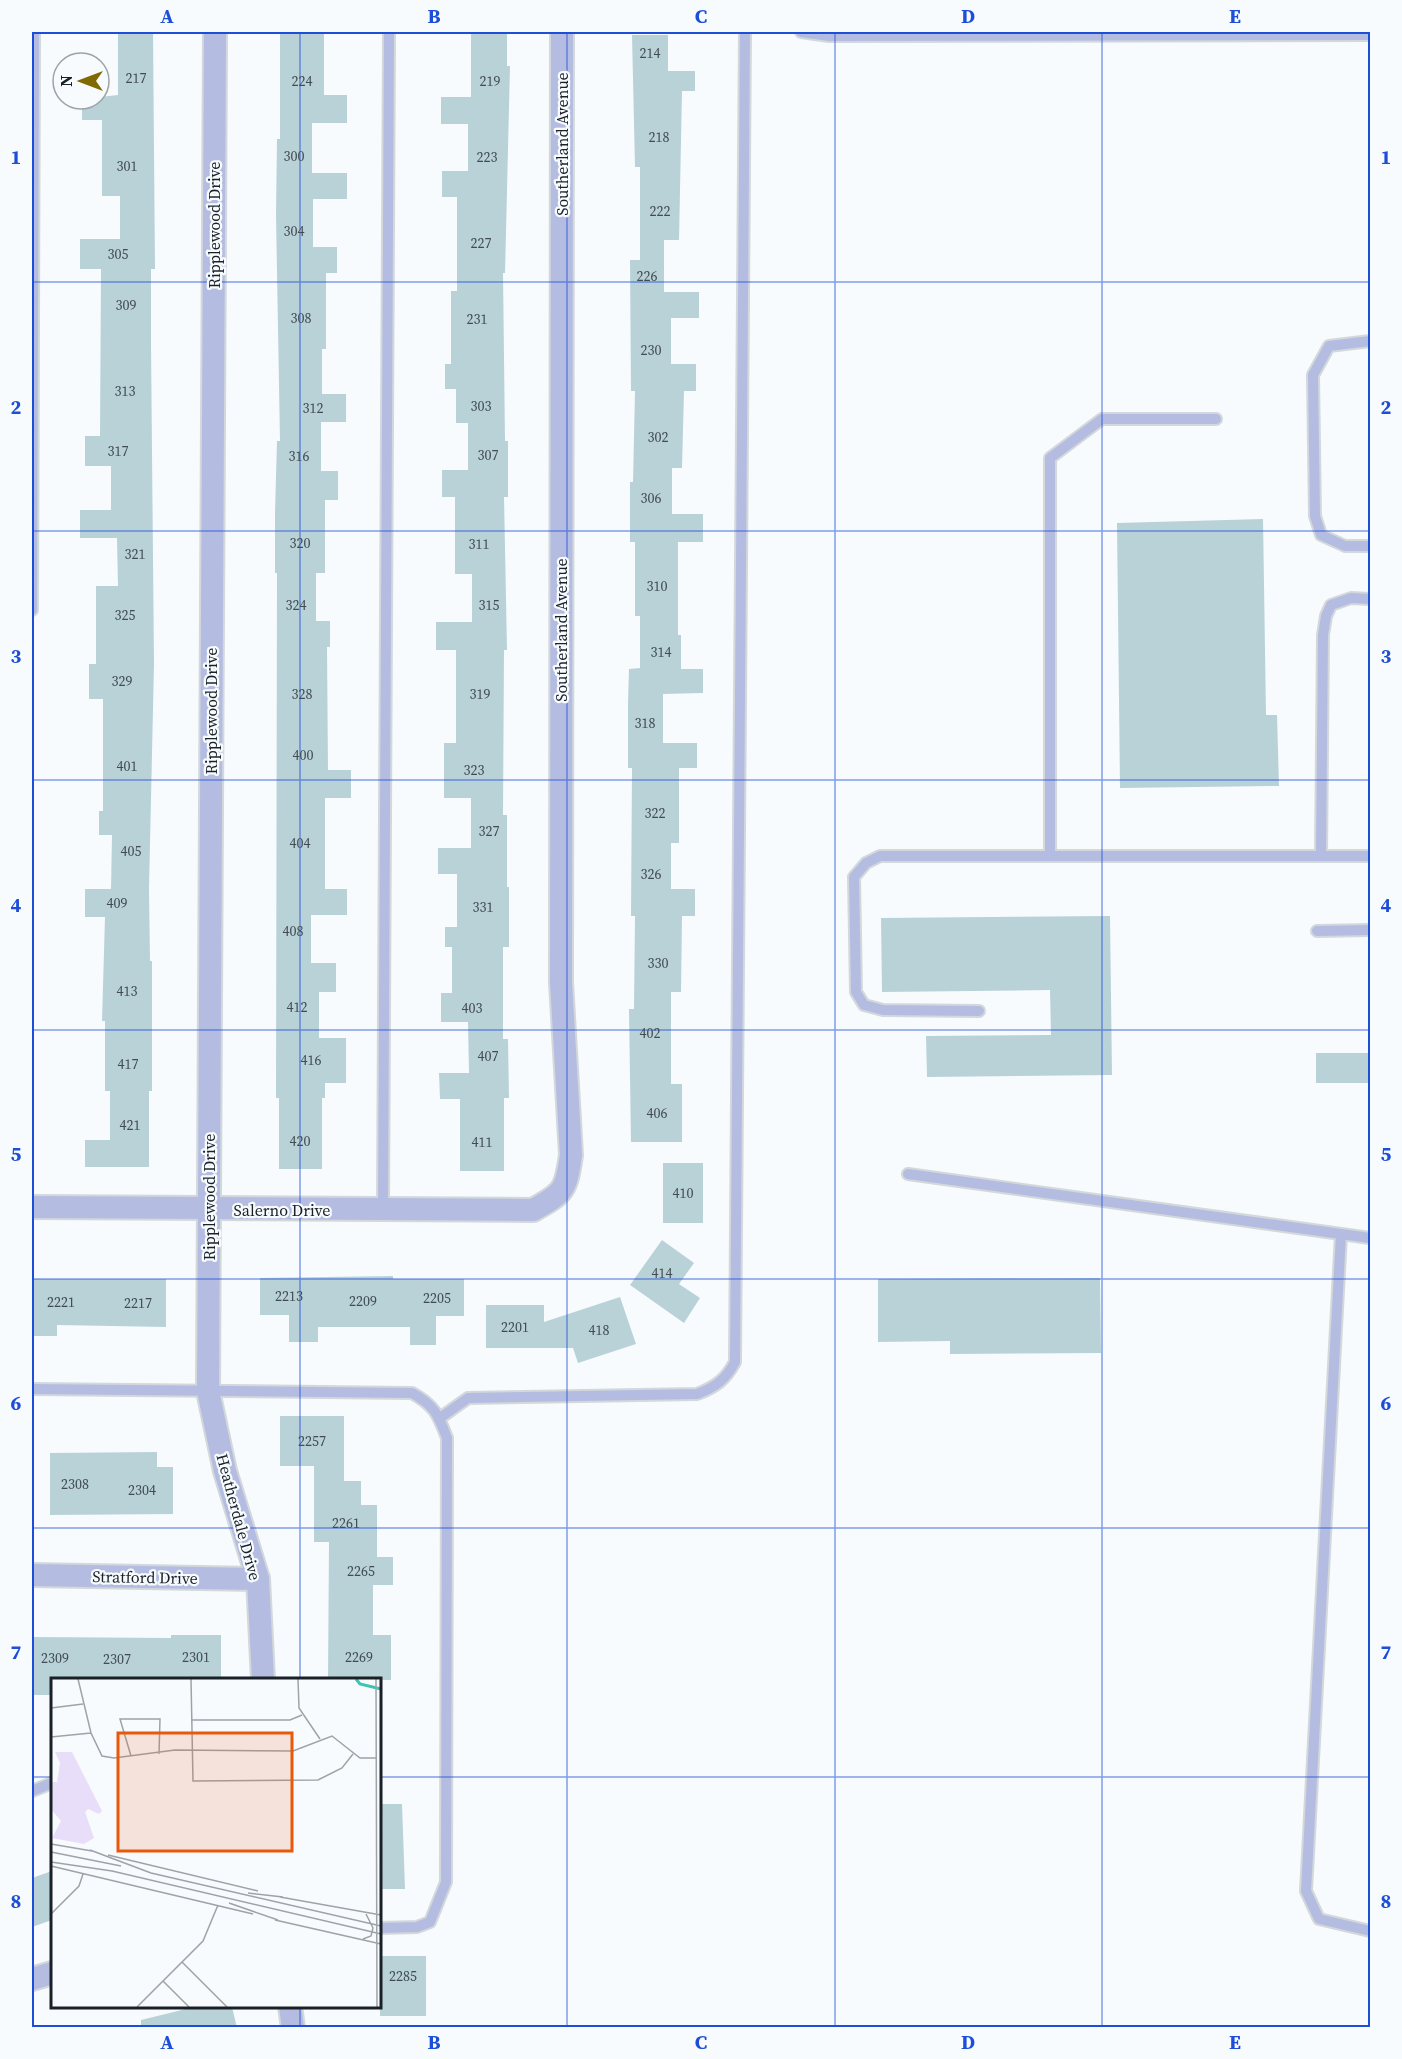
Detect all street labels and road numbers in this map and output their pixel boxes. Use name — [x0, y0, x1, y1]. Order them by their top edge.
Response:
street label: Southerland Avenue — [551, 72, 573, 216]
street label: Ripplewood Drive — [203, 162, 225, 288]
street label: Southerland Avenue — [550, 558, 572, 702]
street label: Ripplewood Drive — [200, 648, 222, 774]
street label: Ripplewood Drive — [198, 1134, 220, 1260]
street label: Salerno Drive — [234, 1199, 330, 1221]
street label: Heatherdale Drive — [212, 1451, 266, 1583]
street label: Stratford Drive — [92, 1565, 198, 1589]

